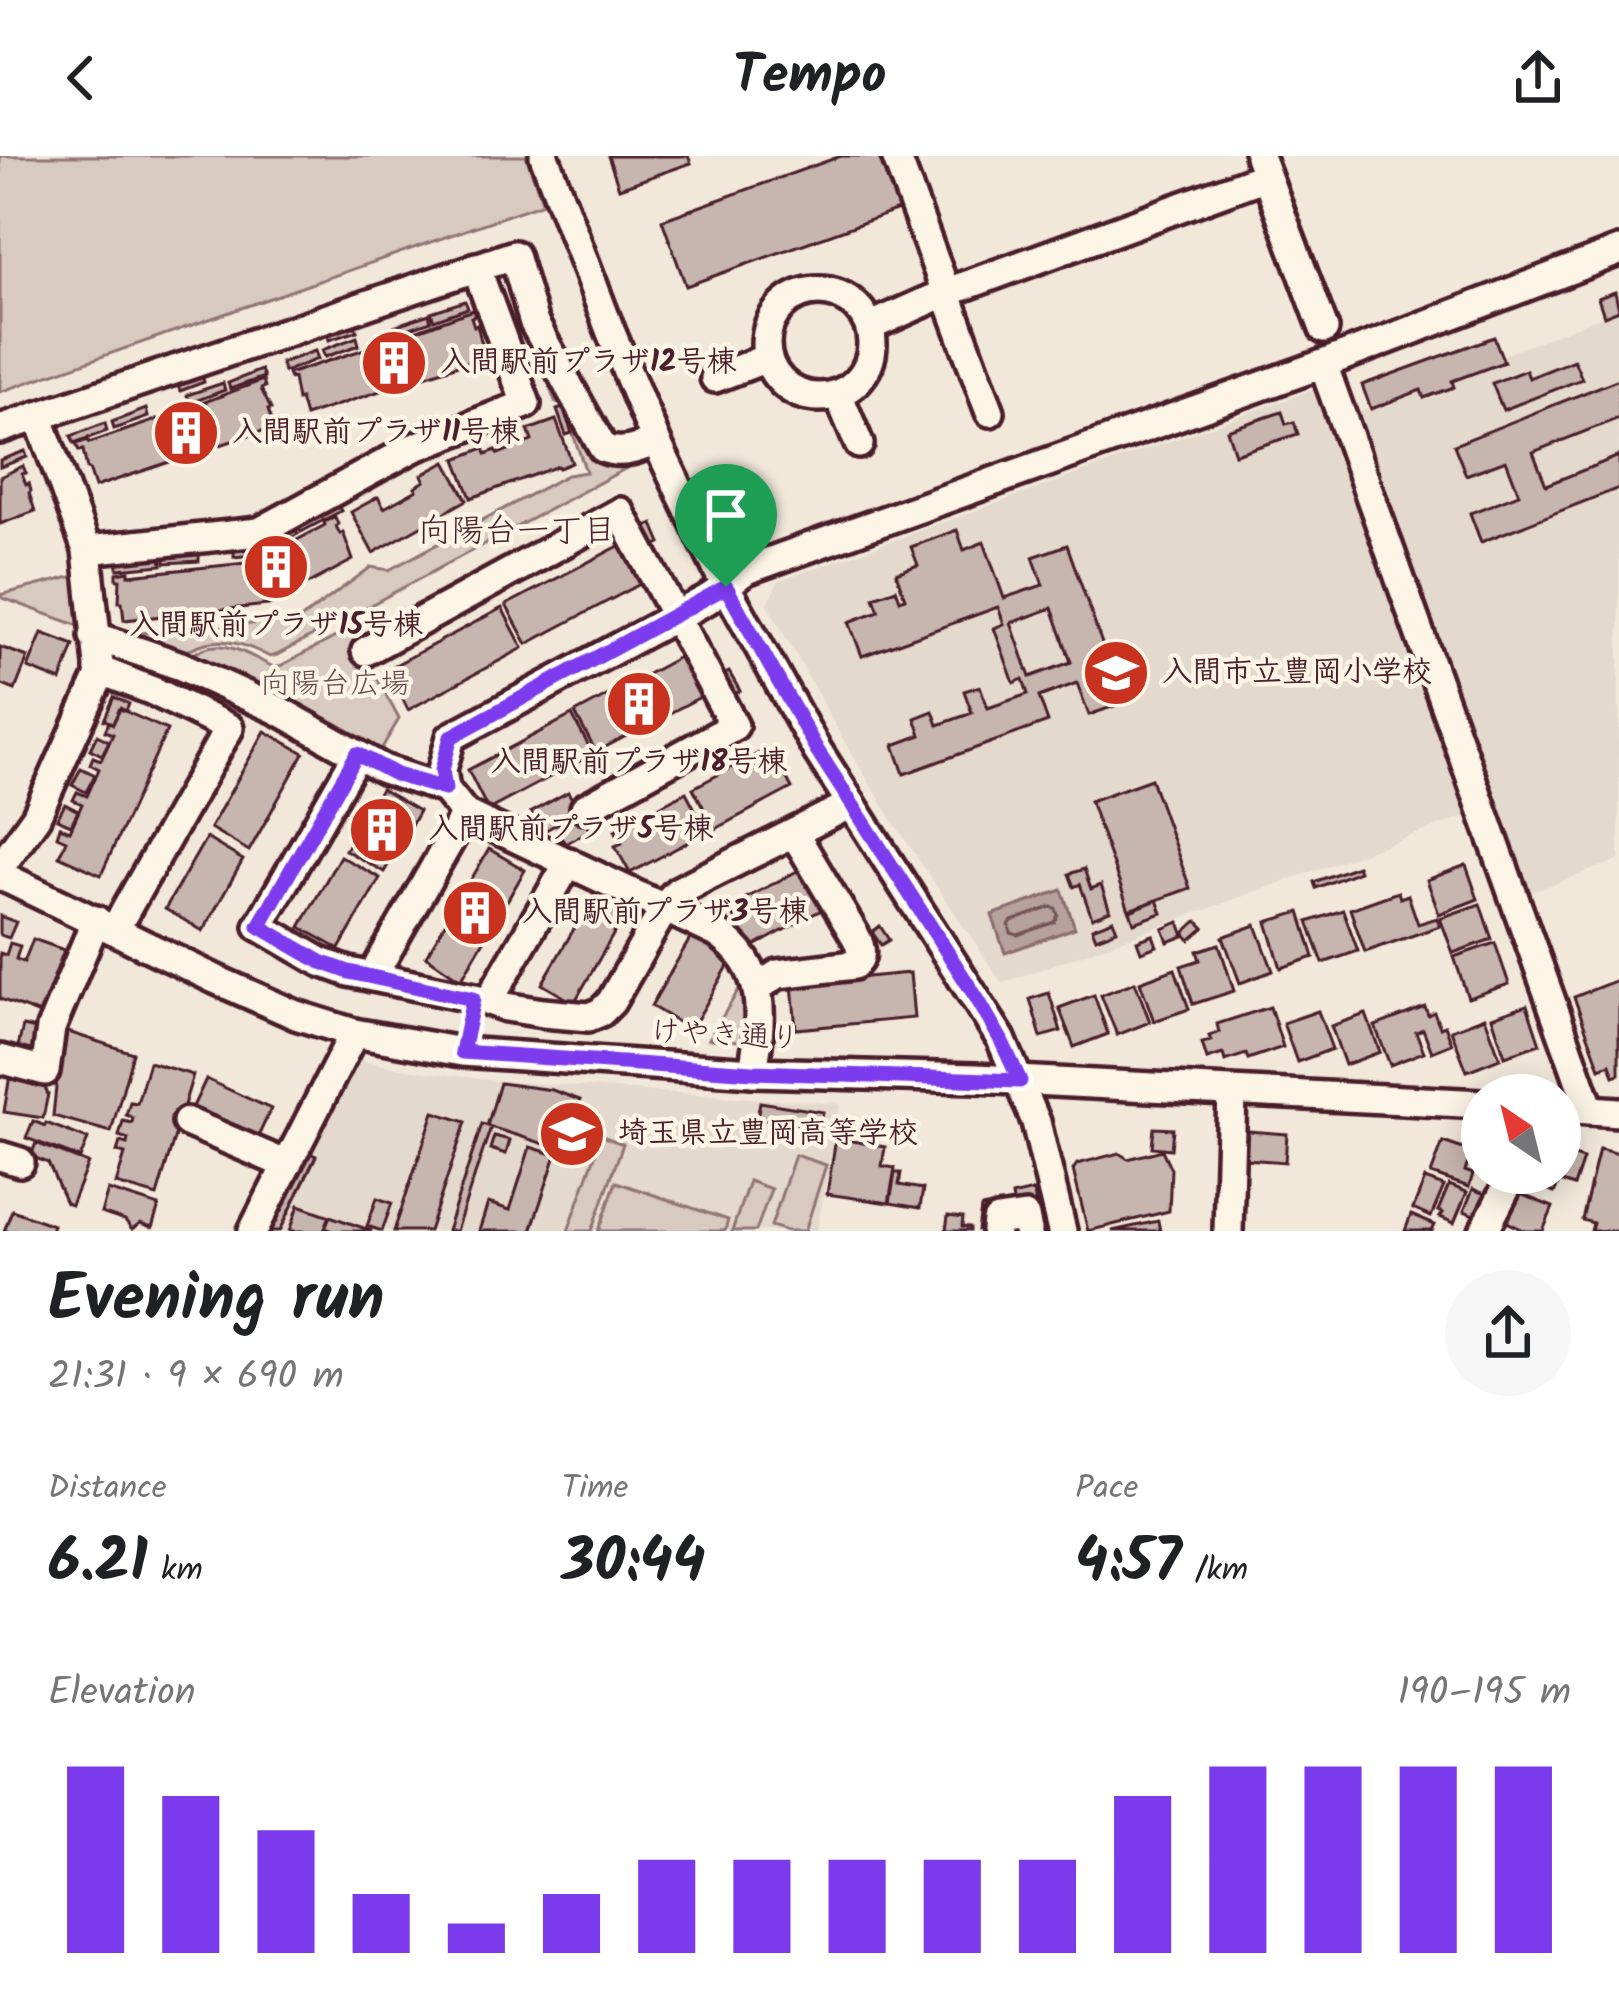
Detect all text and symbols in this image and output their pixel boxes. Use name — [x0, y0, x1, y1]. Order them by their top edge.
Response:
text: Tempo — [733, 35, 886, 121]
icon: back — [48, 45, 114, 111]
icon: share — [1505, 45, 1571, 111]
building icon: 入間駅前プラザ12号棟 — [359, 328, 429, 398]
place label: 入間駅前プラザ12号棟 — [440, 339, 737, 387]
building icon: 入間駅前プラザ11号棟 — [151, 398, 221, 468]
place label: 入間駅前プラザ11号棟 — [232, 409, 520, 457]
pin — [675, 464, 777, 587]
icon: arrive — [693, 482, 759, 548]
district label: 向陽台一丁目 — [418, 506, 616, 559]
building icon: 入間駅前プラザ15号棟 — [241, 532, 311, 602]
place label: 入間駅前プラザ15号棟 — [129, 602, 423, 650]
school or university icon: 入間市立豊岡小学校 — [1081, 638, 1151, 708]
place label: 入間市立豊岡小学校 — [1162, 649, 1432, 697]
park label: 向陽台広場 — [260, 661, 410, 709]
building icon: 入間駅前プラザ18号棟 — [604, 669, 674, 739]
place label: 入間駅前プラザ18号棟 — [491, 739, 787, 787]
building icon: 入間駅前プラザ5号棟 — [347, 795, 417, 865]
place label: 入間駅前プラザ5号棟 — [428, 806, 713, 854]
building icon: 入間駅前プラザ3号棟 — [440, 878, 510, 948]
place label: 入間駅前プラザ3号棟 — [522, 889, 808, 937]
street label: けやき通り — [649, 1008, 801, 1064]
north arrow — [1461, 1074, 1581, 1194]
map controls — [1461, 1074, 1581, 1194]
school or university icon: 埼玉県立豊岡高等学校 — [537, 1099, 607, 1169]
place label: 埼玉県立豊岡高等学校 — [618, 1110, 918, 1158]
text: Evening run — [48, 1249, 384, 1354]
button: share — [1445, 1270, 1571, 1396]
text: 21:31 · 9 × 690 m — [48, 1347, 344, 1409]
text: Distance — [48, 1463, 167, 1516]
text: Time — [562, 1463, 628, 1516]
text: Pace — [1075, 1463, 1138, 1516]
text: 6.21 — [48, 1516, 148, 1612]
text: 30:44 — [562, 1516, 705, 1612]
text: 4:57 — [1075, 1516, 1181, 1612]
text: km — [148, 1545, 203, 1598]
text: /km — [1181, 1545, 1248, 1598]
text: Elevation — [48, 1663, 196, 1725]
text: 190–195 m — [1398, 1663, 1571, 1725]

